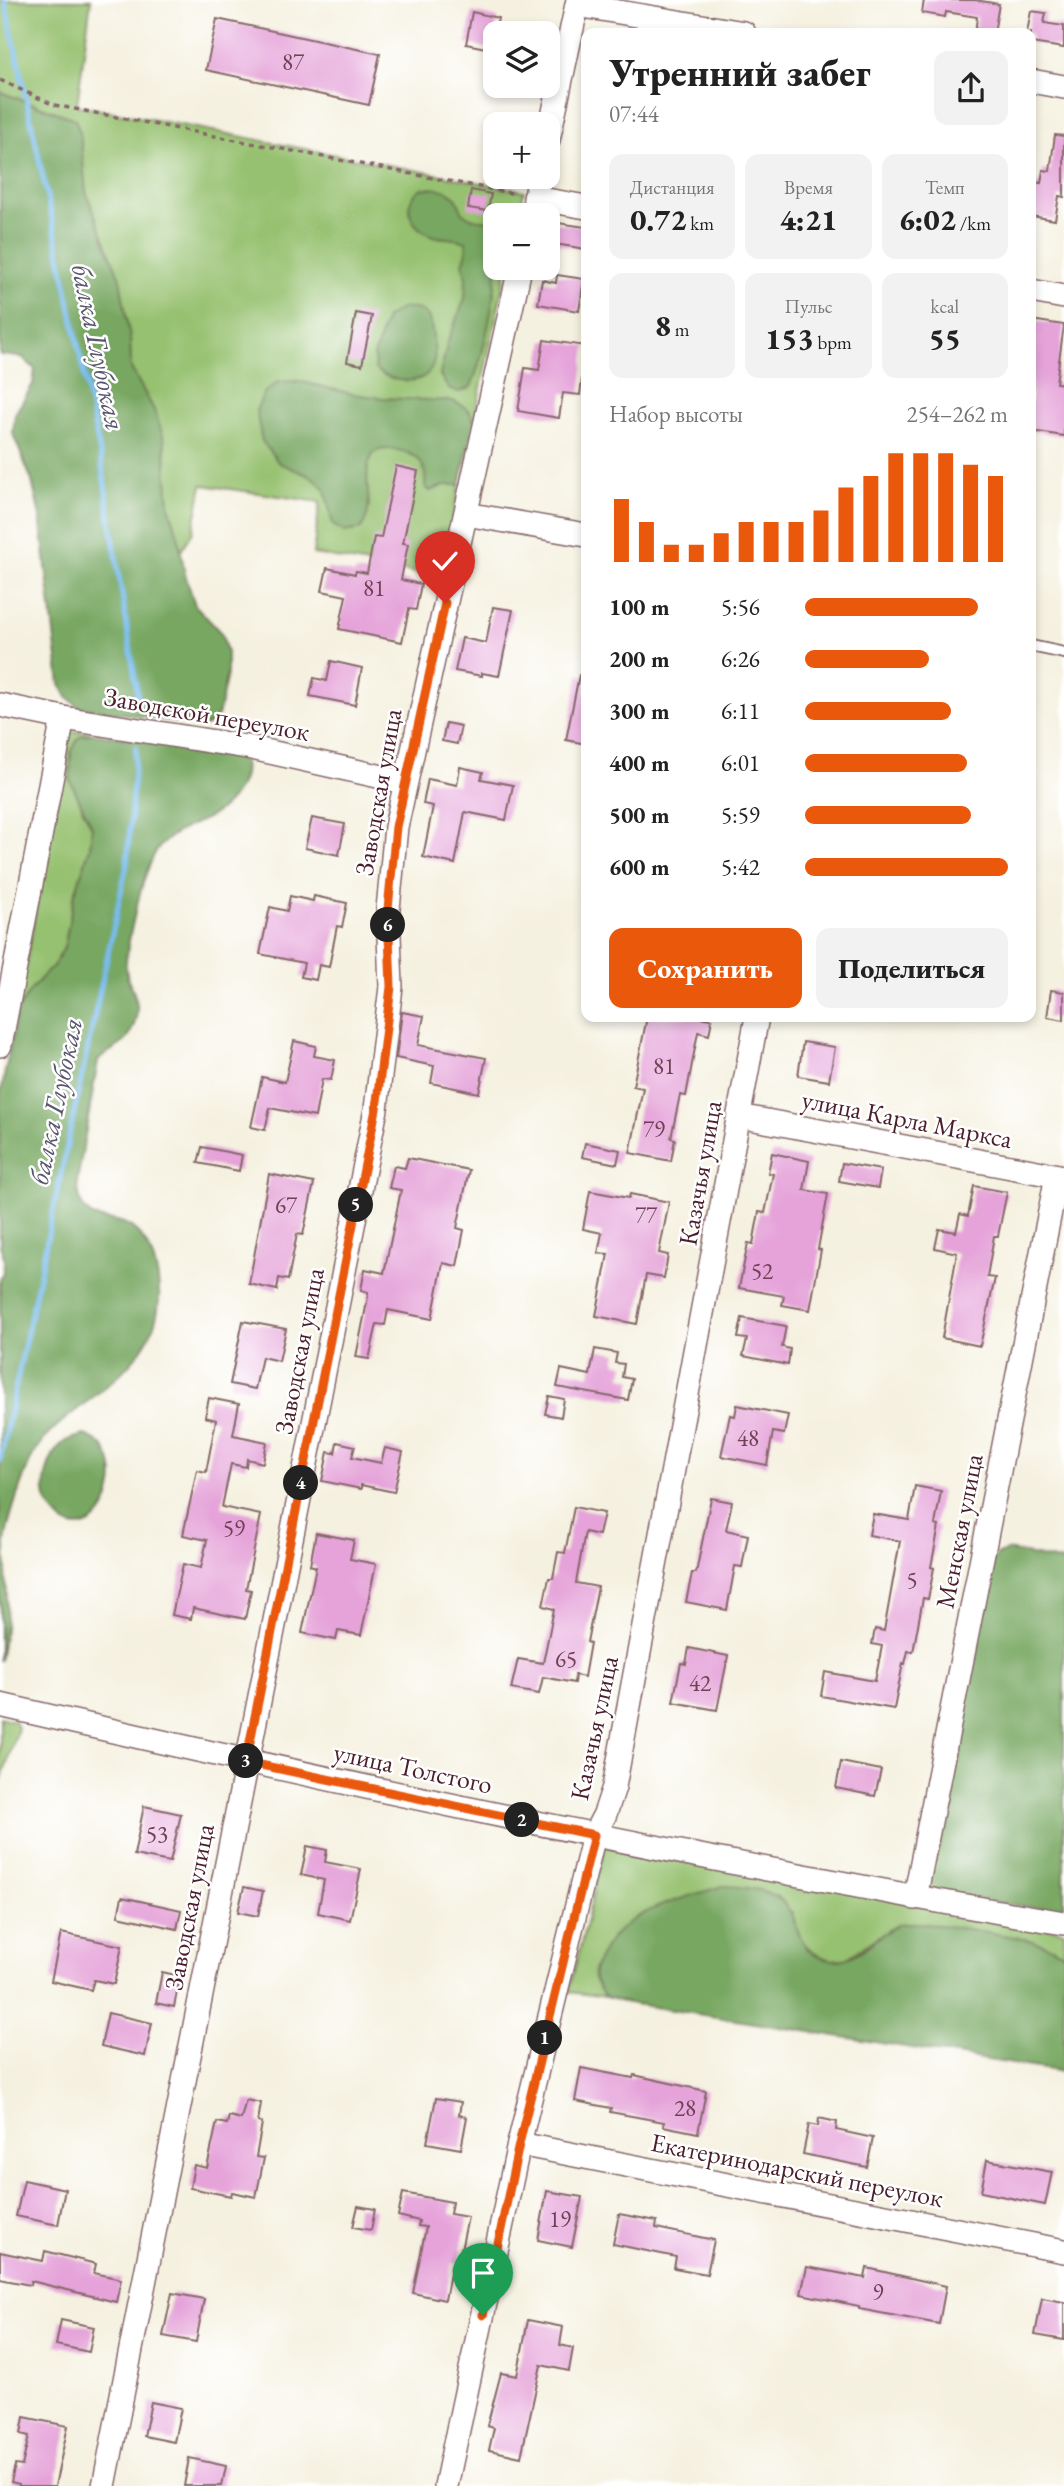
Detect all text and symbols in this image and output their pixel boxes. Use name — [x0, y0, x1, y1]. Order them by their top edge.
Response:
map controls — [483, 21, 560, 280]
button: layers — [483, 21, 560, 98]
house number: 87 — [282, 47, 305, 77]
text: Утренний забег — [609, 48, 871, 97]
button: share — [934, 51, 1008, 125]
text: 07:44 — [609, 99, 659, 129]
button: + — [483, 112, 560, 189]
text: Дистанция — [630, 175, 715, 200]
text: Время — [784, 175, 833, 200]
text: Темп — [925, 175, 965, 200]
text: 0.72 — [630, 200, 686, 239]
text: 4:21 — [780, 200, 837, 239]
text: 6:02 — [899, 200, 956, 239]
button: − — [483, 203, 560, 280]
text: km — [686, 211, 714, 236]
text: /km — [956, 211, 991, 236]
water label: балка Глубокая — [64, 261, 134, 433]
text: Пульс — [784, 294, 833, 319]
text: kcal — [931, 294, 959, 319]
text: 8 — [655, 306, 671, 345]
text: m — [671, 317, 690, 342]
text: 153 — [765, 319, 814, 358]
text: 55 — [929, 319, 961, 358]
text: bpm — [814, 330, 852, 355]
text: Набор высоты — [609, 399, 743, 429]
text: 254–262 m — [907, 399, 1008, 429]
pin — [415, 531, 475, 603]
icon: check — [426, 542, 464, 580]
house number: 81 — [363, 573, 385, 603]
text: 100 m — [609, 592, 670, 622]
text: 5:56 — [721, 592, 760, 622]
text: 200 m — [609, 644, 670, 674]
text: 6:26 — [721, 644, 760, 674]
street label: Заводской переулок — [102, 679, 313, 749]
text: 300 m — [609, 696, 670, 726]
text: 6:11 — [721, 696, 760, 726]
street label: Заводская улица — [347, 705, 410, 878]
text: 400 m — [609, 748, 670, 778]
text: 6:01 — [721, 748, 760, 778]
text: 500 m — [609, 800, 670, 830]
text: 5:59 — [721, 800, 760, 830]
text: 600 m — [609, 852, 670, 882]
text: 5:42 — [721, 852, 760, 882]
pin: 6 — [370, 908, 406, 942]
text: 6 — [382, 912, 393, 937]
button: Сохранить — [609, 928, 802, 1008]
button: Поделиться — [816, 928, 1008, 1008]
water label: балка Глубокая — [20, 1015, 90, 1187]
house number: 81 — [653, 1051, 675, 1081]
street label: улица Карла Маркса — [799, 1082, 1016, 1156]
street label: Казачья улица — [671, 1097, 730, 1248]
house number: 79 — [643, 1114, 665, 1144]
pin: 5 — [338, 1188, 374, 1222]
house number: 67 — [275, 1190, 298, 1220]
text: 5 — [350, 1192, 361, 1217]
house number: 77 — [635, 1200, 658, 1230]
house number: 52 — [751, 1256, 773, 1286]
street label: Заводская улица — [266, 1264, 332, 1437]
house number: 48 — [737, 1423, 759, 1453]
street label: Менская улица — [927, 1450, 991, 1611]
pin: 4 — [284, 1466, 318, 1500]
text: 4 — [295, 1470, 306, 1495]
house number: 59 — [223, 1513, 245, 1543]
house number: 5 — [906, 1565, 918, 1595]
house number: 65 — [555, 1644, 577, 1674]
street label: Казачья улица — [562, 1652, 626, 1803]
house number: 42 — [689, 1668, 711, 1698]
street label: улица Толстого — [330, 1735, 496, 1801]
pin: 3 — [229, 1744, 264, 1778]
text: 3 — [240, 1748, 251, 1773]
pin: 2 — [504, 1802, 540, 1838]
text: 2 — [516, 1807, 527, 1832]
house number: 53 — [146, 1819, 168, 1849]
street label: Заводская улица — [156, 1820, 222, 1993]
pin: 1 — [528, 2021, 562, 2056]
text: 1 — [539, 2025, 550, 2050]
house number: 28 — [674, 2093, 696, 2123]
street label: Екатеринодарский переулок — [648, 2125, 947, 2215]
house number: 19 — [549, 2204, 571, 2234]
pin — [453, 2243, 513, 2315]
icon: arrive — [464, 2254, 502, 2292]
house number: 9 — [872, 2277, 884, 2307]

